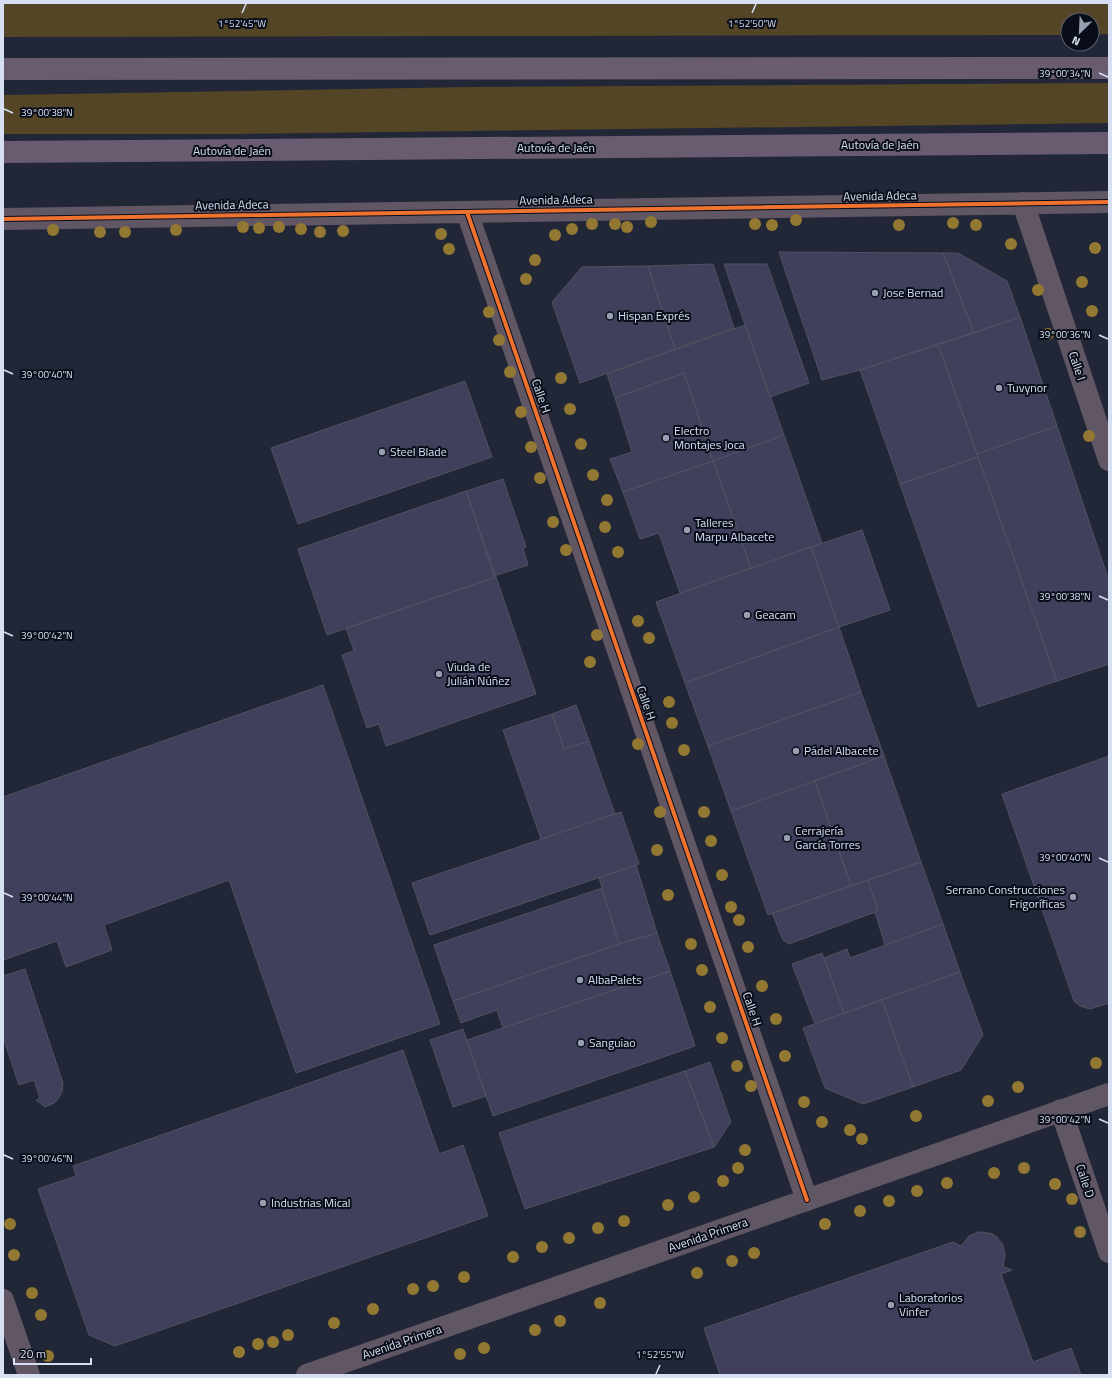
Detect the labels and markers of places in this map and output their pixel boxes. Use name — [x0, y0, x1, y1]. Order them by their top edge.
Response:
place label: Jose Bernad — [883, 283, 943, 302]
marker: Jose Bernad — [870, 288, 880, 298]
place label: Hispan Exprés — [618, 306, 690, 325]
marker: Hispan Exprés — [605, 311, 615, 321]
place label: Tuvynor — [1007, 378, 1047, 397]
marker: Tuvynor — [994, 383, 1004, 393]
place label: Electro Montajes Joca — [674, 421, 745, 454]
marker: Electro Montajes Joca — [661, 433, 671, 443]
place label: Steel Blade — [390, 442, 447, 461]
marker: Steel Blade — [377, 447, 387, 457]
place label: Talleres Marpu Albacete — [695, 513, 774, 546]
marker: Talleres Marpu Albacete — [682, 525, 692, 535]
place label: Geacam — [755, 605, 796, 624]
marker: Geacam — [742, 610, 752, 620]
place label: Viuda de Julián Núñez — [447, 657, 510, 690]
marker: Viuda de Julián Núñez — [434, 669, 444, 679]
place label: Pádel Albacete — [804, 741, 879, 760]
marker: Pádel Albacete — [791, 746, 801, 756]
place label: Cerrajería García Torres — [795, 821, 861, 854]
marker: Cerrajería García Torres — [782, 833, 792, 843]
place label: Serrano Construcciones Frigoríficas — [946, 880, 1065, 913]
marker: Serrano Construcciones Frigoríficas — [1068, 892, 1078, 902]
place label: AlbaPalets — [588, 970, 642, 989]
marker: AlbaPalets — [575, 975, 585, 985]
place label: Sanguiao — [589, 1033, 635, 1052]
marker: Sanguiao — [576, 1038, 586, 1048]
place label: Industrias Mical — [271, 1193, 351, 1212]
marker: Industrias Mical — [258, 1198, 268, 1208]
place label: Laboratorios Vinfer — [899, 1288, 963, 1321]
marker: Laboratorios Vinfer — [886, 1300, 896, 1310]

